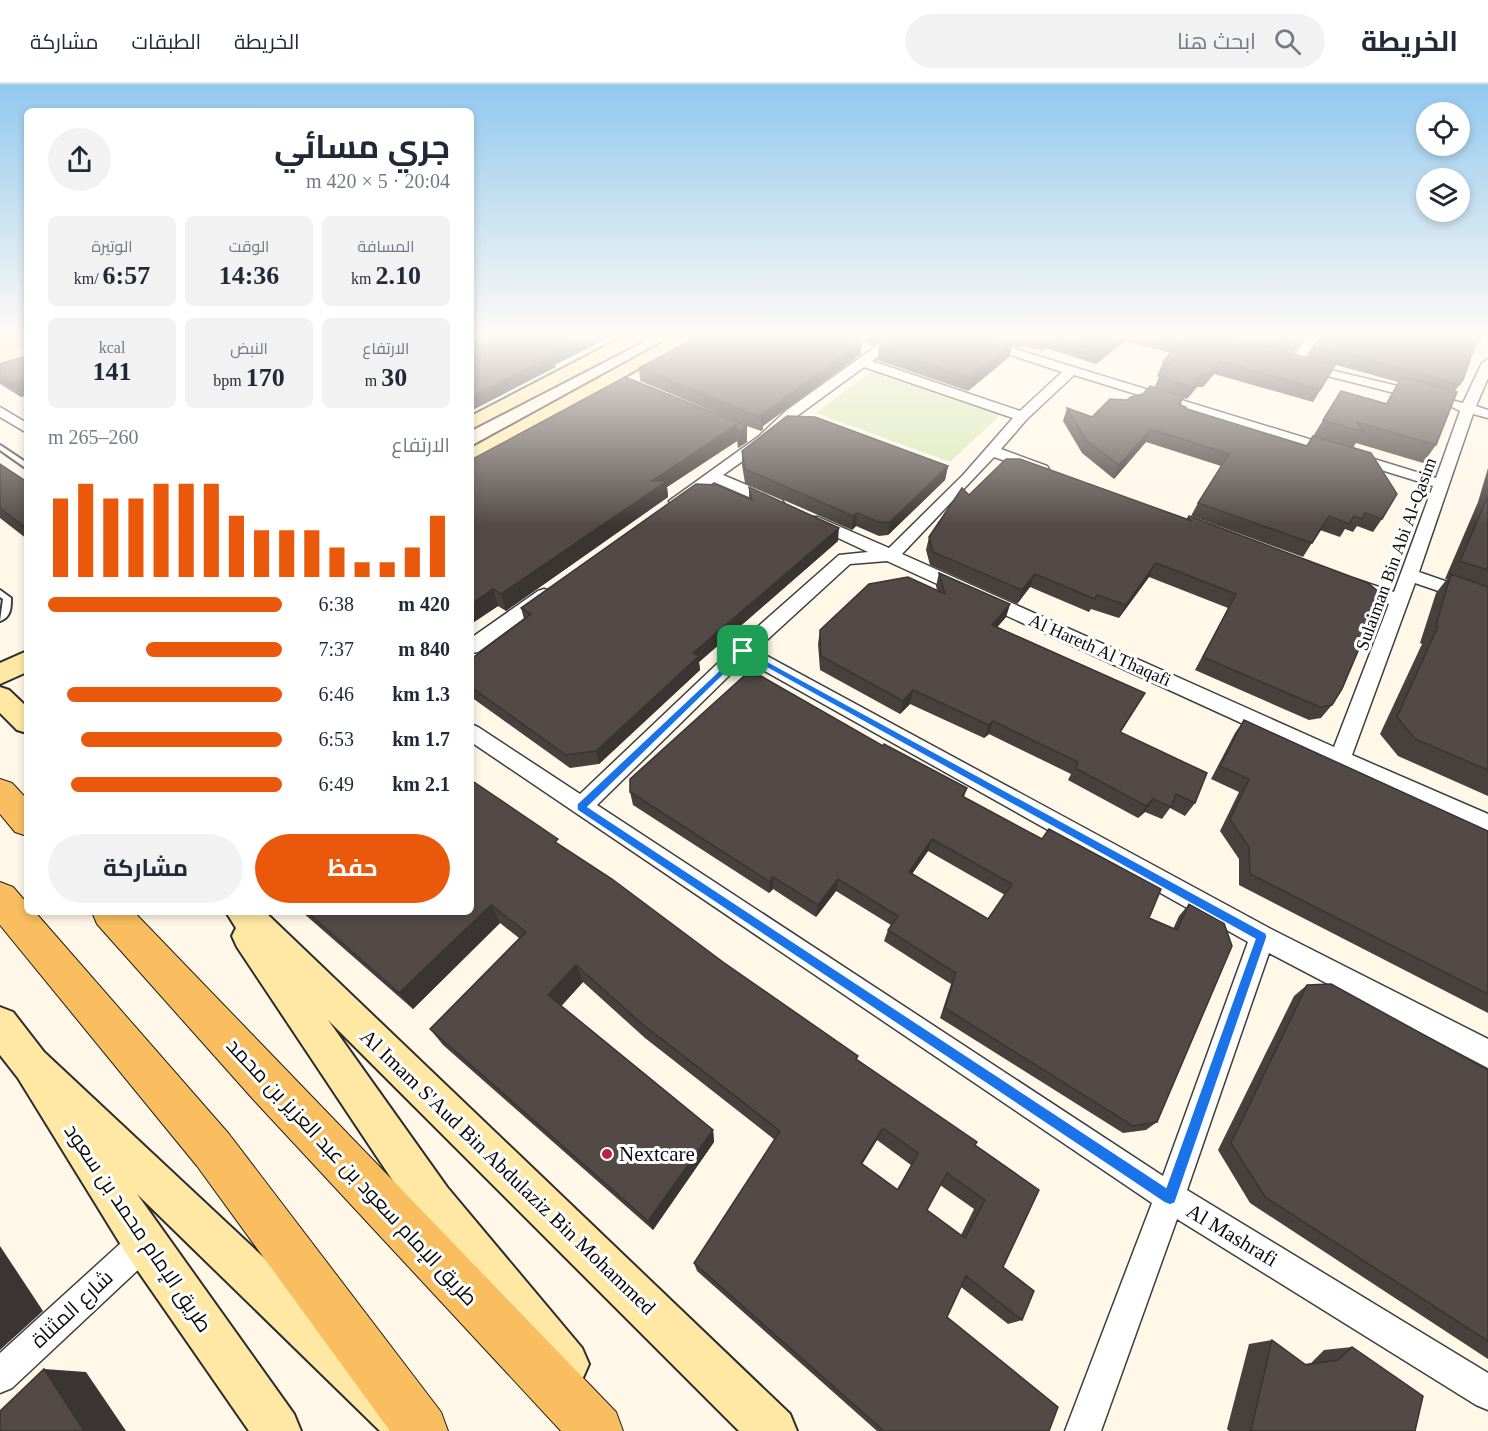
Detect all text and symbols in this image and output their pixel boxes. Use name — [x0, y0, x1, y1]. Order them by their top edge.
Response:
search box — [905, 14, 1325, 68]
icon: search — [1271, 25, 1304, 58]
text: الخريطة — [1361, 26, 1458, 57]
text: ابحث هنا — [1177, 29, 1256, 54]
text: مشاركة — [30, 30, 99, 54]
text: الطبقات — [132, 30, 201, 54]
text: الخريطة — [234, 30, 300, 54]
map controls — [1416, 102, 1470, 222]
button: locate — [1416, 102, 1470, 156]
button: share — [48, 128, 111, 191]
text: جري مسائي — [274, 129, 450, 165]
button: layers — [1416, 168, 1470, 222]
text: 20:04 · 5 × 420 m — [306, 170, 450, 192]
text: الوتيرة — [91, 238, 133, 255]
text: الوقت — [229, 238, 269, 255]
text: المسافة — [358, 238, 414, 255]
text: 6:57 — [103, 261, 150, 290]
text: 14:36 — [219, 261, 279, 290]
text: 2.10 — [375, 261, 421, 290]
text: /km — [74, 270, 103, 287]
text: km — [351, 270, 375, 287]
text: kcal — [99, 339, 125, 356]
text: النبض — [230, 340, 268, 357]
text: الارتفاع — [363, 340, 409, 357]
text: 141 — [93, 357, 132, 386]
text: 170 — [246, 363, 285, 392]
text: 30 — [381, 363, 407, 392]
text: bpm — [213, 372, 246, 389]
text: m — [365, 372, 381, 389]
text: 260–265 m — [48, 426, 139, 448]
text: الارتفاع — [391, 434, 450, 456]
street label: Sulaiman Bin Abi Al-Qasim — [1352, 455, 1440, 653]
text: 6:38 — [318, 593, 354, 615]
text: 420 m — [398, 593, 450, 615]
street label: Al Hareth Al Thaqafi — [1026, 610, 1174, 690]
pin — [717, 625, 768, 676]
icon: arrive — [726, 634, 759, 667]
text: 7:37 — [318, 638, 354, 660]
text: 840 m — [398, 638, 450, 660]
text: 6:46 — [318, 683, 354, 705]
text: 1.3 km — [392, 683, 450, 705]
text: 6:53 — [318, 728, 354, 750]
text: 1.7 km — [392, 728, 450, 750]
text: 6:49 — [318, 773, 354, 795]
text: 2.1 km — [392, 773, 450, 795]
button: مشاركة — [48, 834, 243, 903]
button: حفظ — [255, 834, 450, 903]
street label: Al Imam S'Aud Bin Abdulaziz Bin Mohammed — [356, 1024, 661, 1320]
street label: طريق الإمام سعود بن عبد العزيز بن محمد — [220, 1033, 482, 1312]
street label: طريق الإمام محمد بن سعود — [58, 1119, 217, 1338]
place label: Nextcare — [619, 1142, 695, 1166]
marker: Nextcare — [600, 1147, 614, 1161]
street label: Al Mashrafi — [1182, 1198, 1282, 1272]
street label: شارع المثناة — [26, 1265, 119, 1354]

